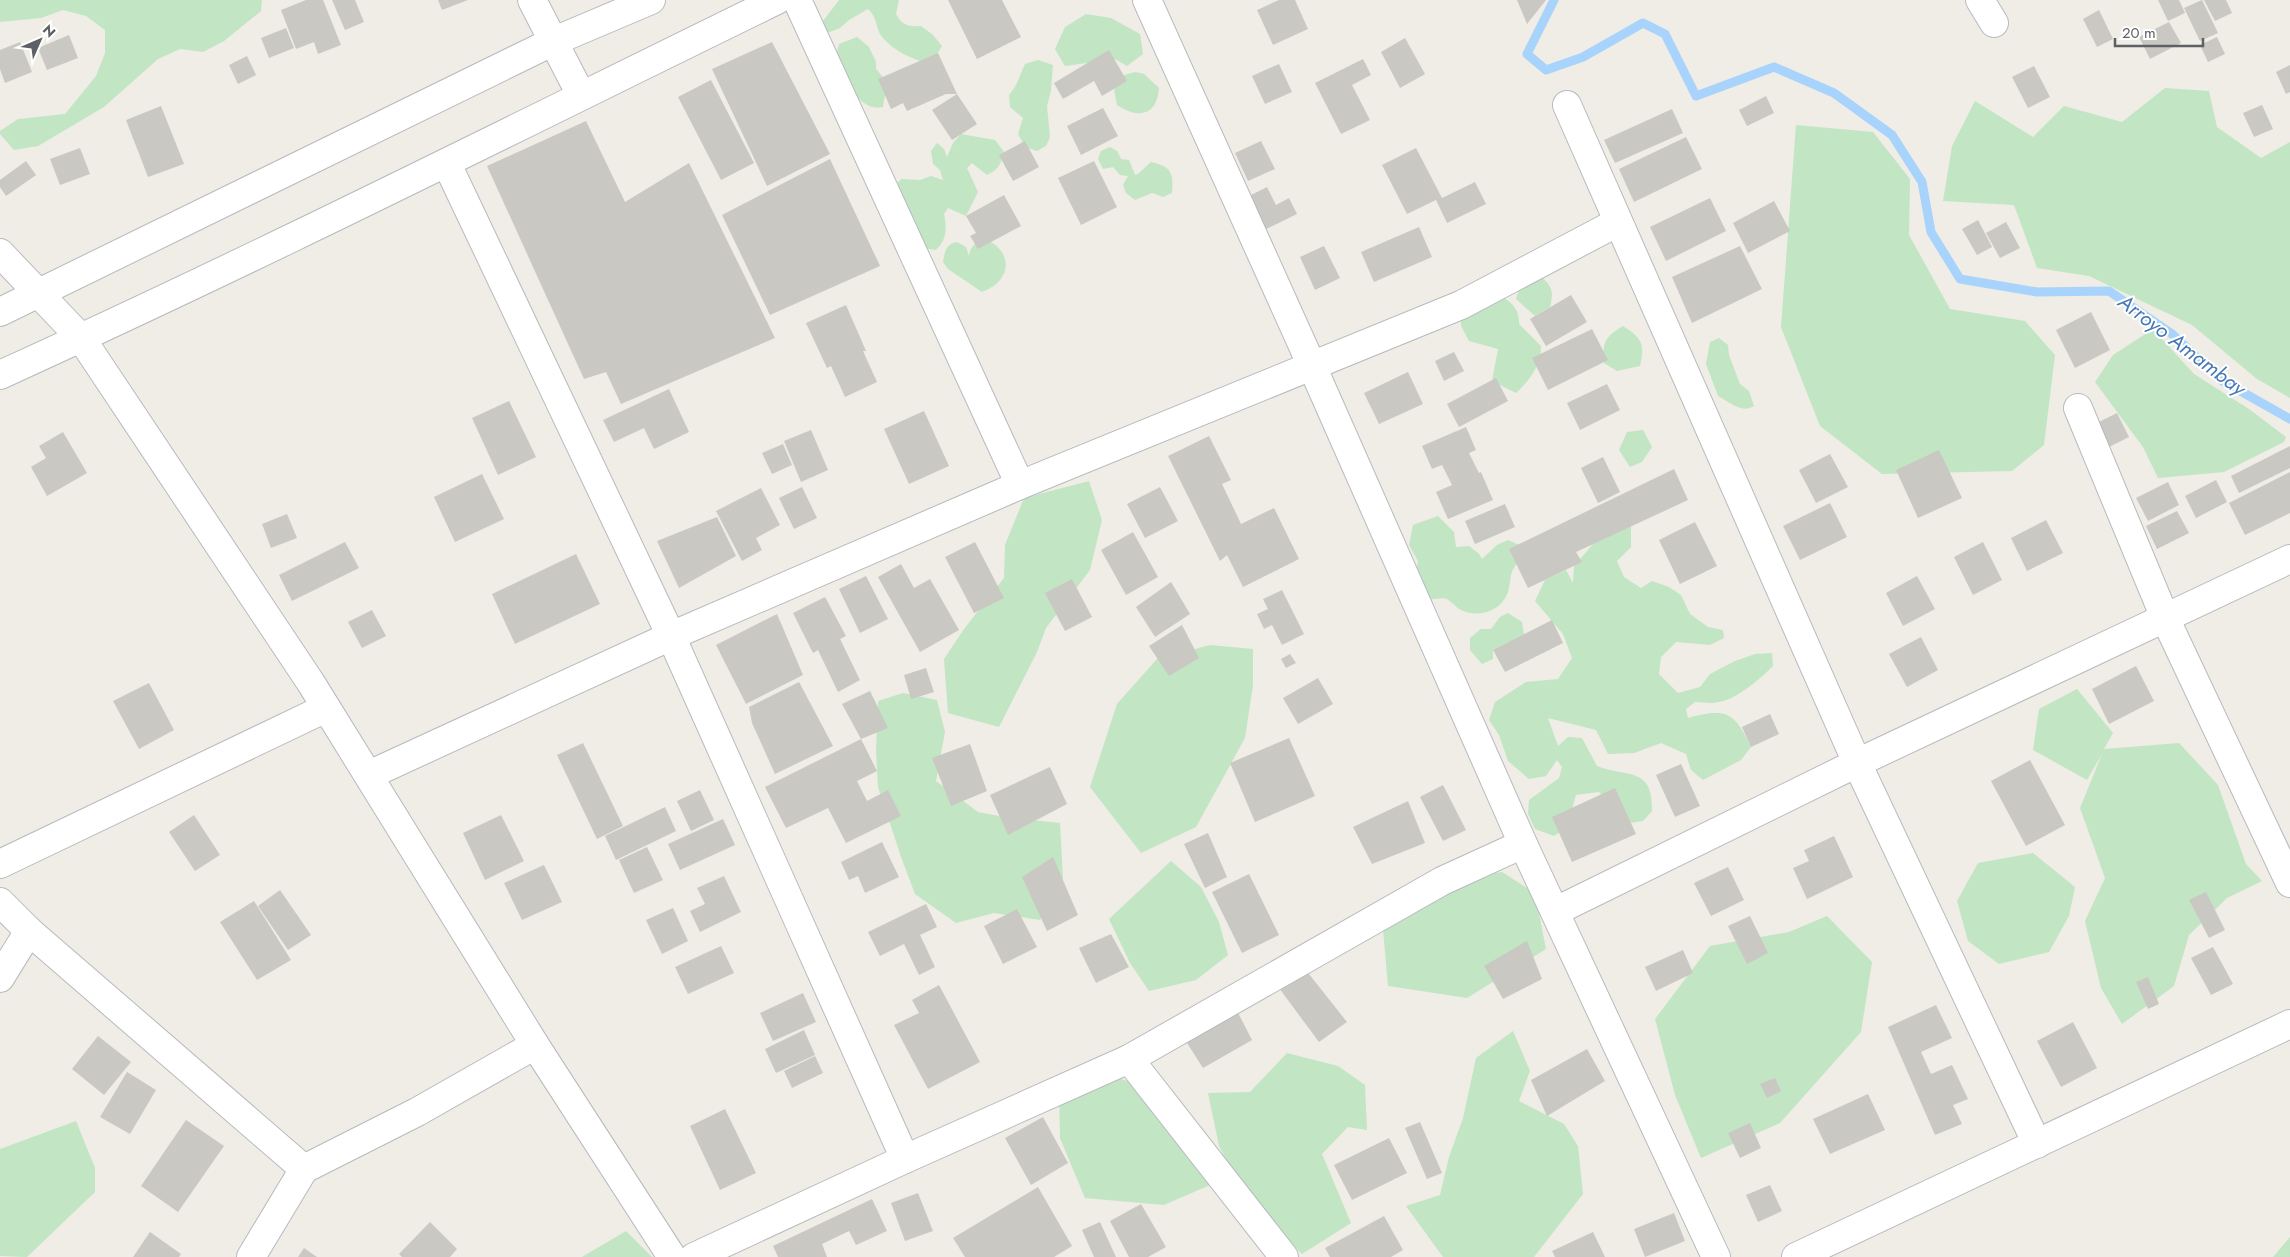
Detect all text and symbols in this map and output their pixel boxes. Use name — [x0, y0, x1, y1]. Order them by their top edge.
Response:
north arrow — [15, 15, 65, 65]
scale bar — [2115, 15, 2202, 47]
text: N — [38, 20, 60, 42]
text: 20 m — [2122, 22, 2156, 44]
water label: Arroyo Amambay — [2111, 286, 2254, 404]

